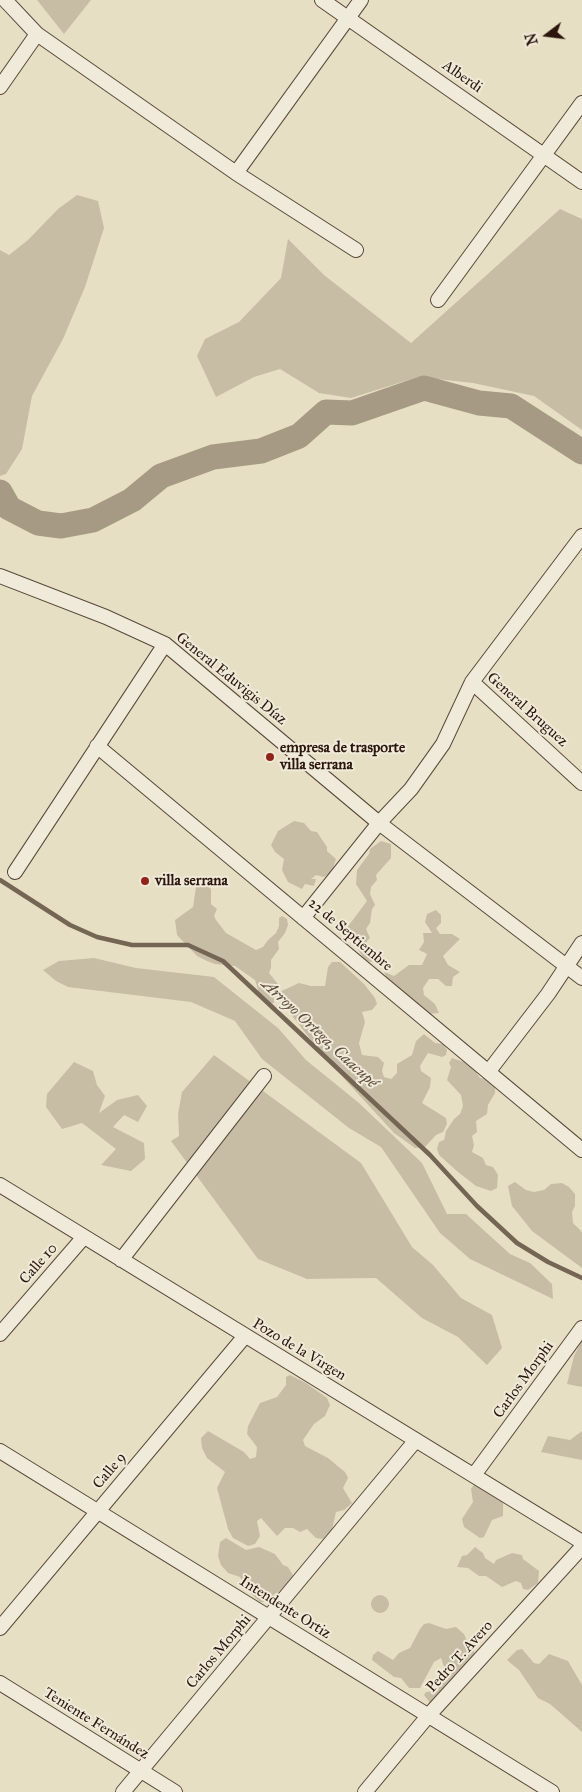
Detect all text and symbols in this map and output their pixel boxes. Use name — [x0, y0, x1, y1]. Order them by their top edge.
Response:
north arrow — [522, 10, 572, 60]
text: N — [522, 31, 542, 47]
street label: Alberdi — [438, 57, 486, 97]
street label: General Eduvigis Díaz — [172, 629, 290, 729]
street label: General Bruguez — [483, 669, 571, 751]
place label: empresa de trasporte villa serrana — [280, 739, 405, 774]
marker: empresa de trasporte villa serrana — [264, 751, 276, 763]
place label: villa serrana — [155, 872, 228, 890]
marker: villa serrana — [139, 875, 151, 887]
street label: 22 de Septiembre — [304, 895, 396, 975]
water label: Arroyo Ortega, Caacupé — [257, 975, 381, 1093]
street label: Calle 10 — [16, 1240, 62, 1288]
street label: Pozo de la Virgen — [249, 1315, 349, 1385]
street label: Carlos Morphi — [490, 1338, 558, 1422]
street label: Calle 9 — [90, 1449, 130, 1493]
street label: Intendente Ortiz — [236, 1573, 334, 1643]
street label: Carlos Morphi — [183, 1611, 255, 1693]
street label: Pedro T. Avero — [423, 1617, 497, 1697]
street label: Teniente Fernández — [40, 1684, 152, 1764]

